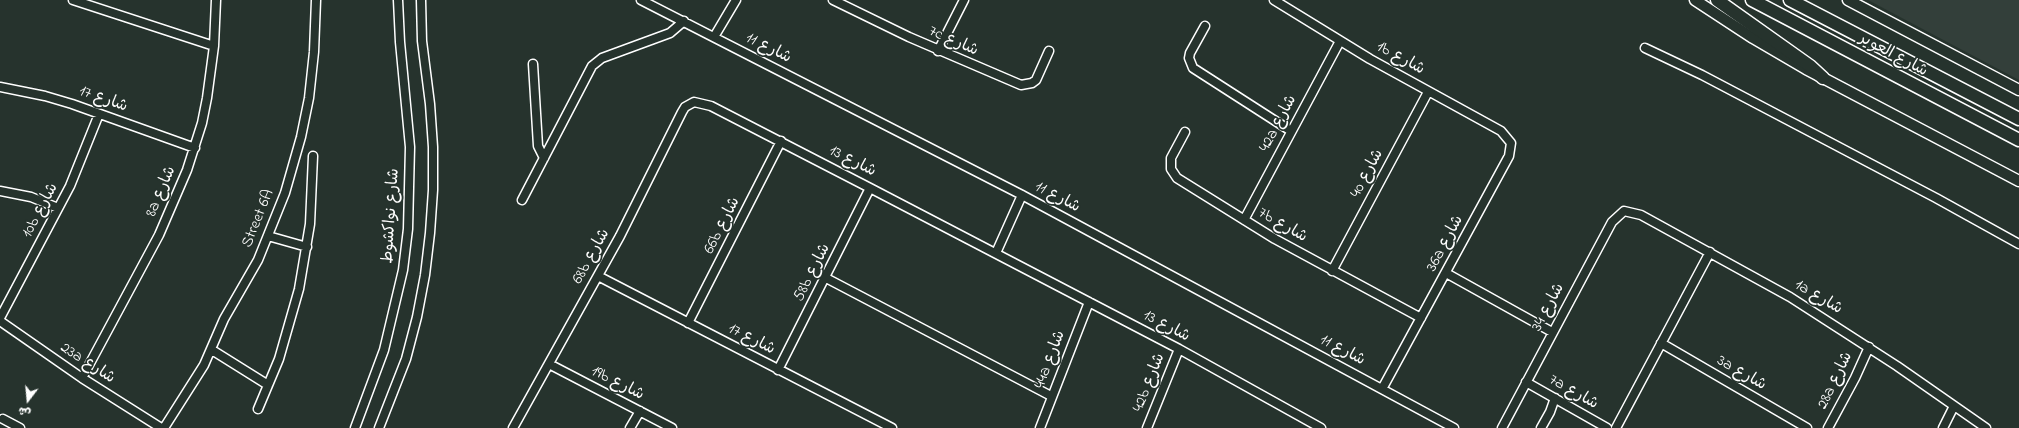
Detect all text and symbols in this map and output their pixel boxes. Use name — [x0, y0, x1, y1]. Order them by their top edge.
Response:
street label: 7c شارع — [925, 23, 981, 61]
street label: شارع 11 — [742, 29, 794, 69]
street label: شارع العوير — [1856, 30, 1930, 82]
street label: 1b شارع — [1373, 38, 1427, 80]
street label: شارع 17 — [76, 82, 130, 118]
street label: 42a شارع — [1256, 92, 1302, 156]
street label: شارع 13 — [825, 142, 879, 182]
street label: شارع 40 — [1347, 146, 1389, 202]
street label: 8a شارع — [143, 164, 181, 220]
street label: شارع نواكشوط — [379, 168, 405, 264]
street label: شارع 11 — [1031, 178, 1083, 218]
street label: 10b شارع — [19, 180, 63, 242]
street label: Street 6A — [239, 187, 279, 251]
street label: 66b شارع — [701, 194, 745, 258]
street label: 7b شارع — [1254, 204, 1310, 248]
street label: 36a شارع — [1423, 213, 1469, 275]
street label: 68b شارع — [569, 226, 615, 288]
street label: 58b شارع — [790, 241, 836, 305]
street label: 1a شارع — [1791, 276, 1845, 320]
street label: شارع 34 — [1528, 281, 1570, 335]
street label: شارع 13 — [1139, 307, 1193, 347]
street label: شارع 17 — [724, 320, 778, 360]
street label: 44a شارع — [1031, 328, 1071, 392]
street label: شارع 11 — [1316, 331, 1368, 371]
street label: 23a شارع — [56, 339, 118, 389]
street label: 28a شارع — [1814, 349, 1858, 413]
street label: 42b شارع — [1130, 351, 1170, 415]
street label: 3a شارع — [1713, 352, 1769, 396]
street label: 19b شارع — [587, 363, 647, 405]
street label: 7a شارع — [1545, 371, 1601, 415]
north arrow — [8, 380, 48, 420]
text: ش — [17, 402, 33, 421]

